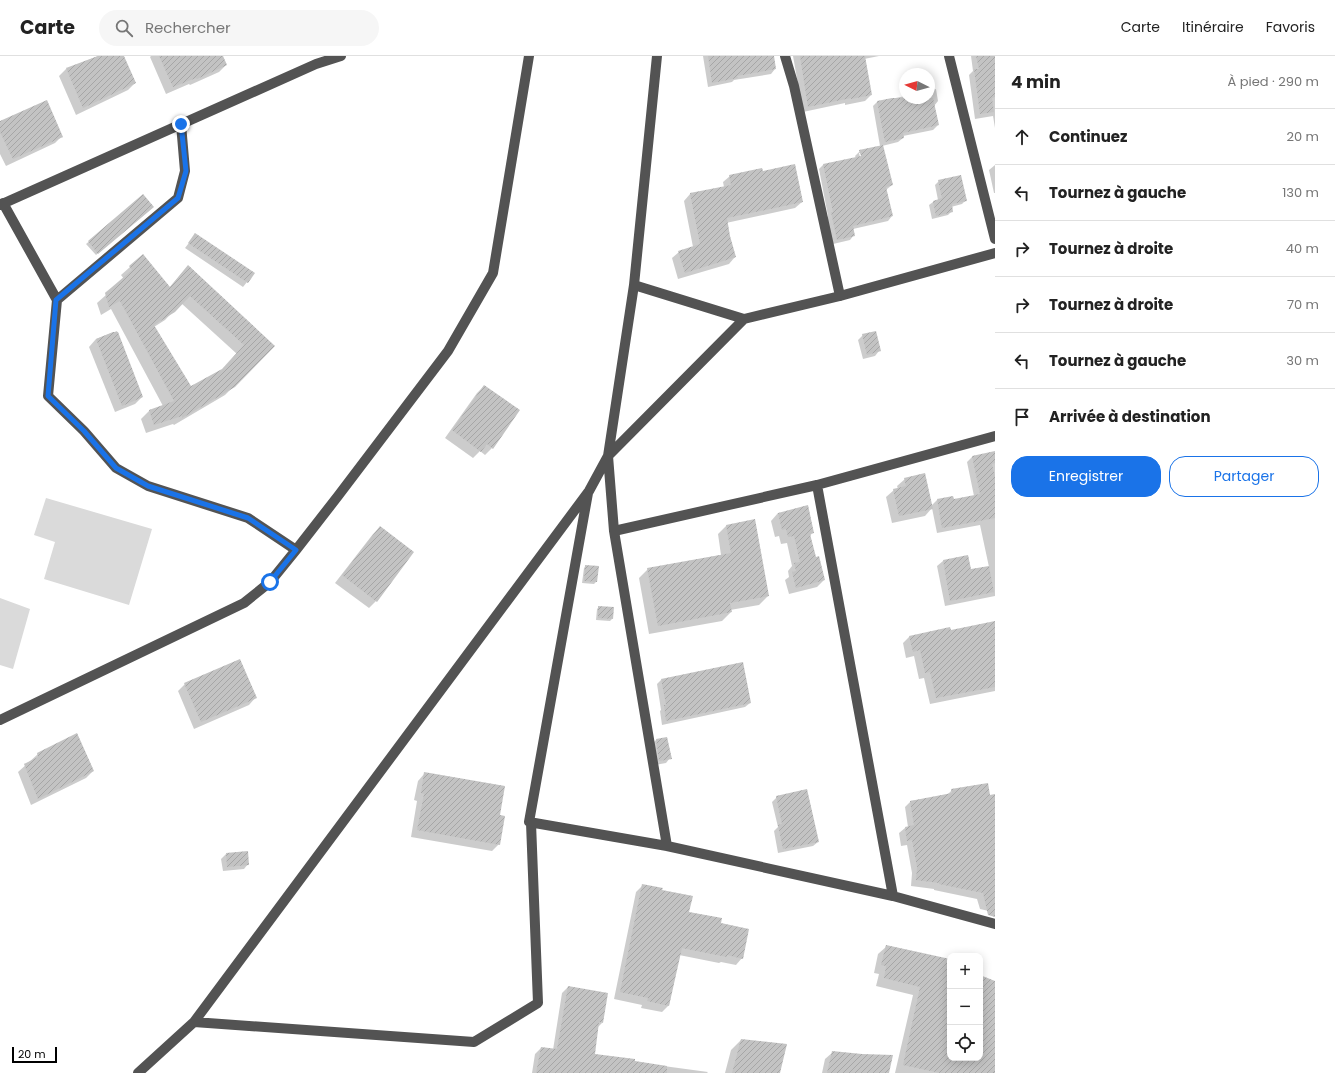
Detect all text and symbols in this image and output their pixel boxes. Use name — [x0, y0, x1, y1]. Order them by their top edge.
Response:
search box — [99, 10, 379, 46]
text: Carte — [20, 14, 75, 41]
icon: search — [113, 17, 135, 39]
text: Rechercher — [145, 17, 231, 38]
text: Carte — [1121, 17, 1160, 37]
text: Itinéraire — [1182, 17, 1244, 37]
text: Favoris — [1266, 17, 1315, 37]
north arrow — [899, 68, 935, 104]
text: 4 min — [1011, 70, 1061, 94]
text: À pied · 290 m — [1228, 72, 1319, 91]
route end — [172, 115, 190, 133]
icon: ahead — [1011, 126, 1033, 148]
text: Continuez — [1049, 126, 1128, 147]
text: 20 m — [1286, 127, 1319, 146]
icon: left — [1011, 182, 1033, 204]
text: Tournez à gauche — [1049, 182, 1186, 203]
text: 130 m — [1282, 183, 1319, 202]
icon: right — [1011, 238, 1033, 260]
text: Tournez à droite — [1049, 238, 1173, 259]
text: 40 m — [1286, 239, 1319, 258]
icon: right — [1011, 294, 1033, 316]
text: Tournez à droite — [1049, 294, 1173, 315]
text: 70 m — [1287, 295, 1319, 314]
icon: left — [1011, 350, 1033, 372]
text: Tournez à gauche — [1049, 350, 1186, 371]
text: 30 m — [1286, 351, 1319, 370]
icon: arrive — [1011, 406, 1033, 428]
text: Arrivée à destination — [1049, 406, 1211, 427]
button: Enregistrer — [1011, 456, 1161, 497]
button: Partager — [1169, 456, 1319, 497]
route start — [261, 573, 279, 591]
map controls — [947, 953, 983, 1061]
button: + — [947, 953, 983, 989]
button: − — [947, 989, 983, 1025]
button: locate — [947, 1025, 983, 1061]
scale bar — [12, 1045, 57, 1064]
text: 20 m — [18, 1046, 46, 1062]

